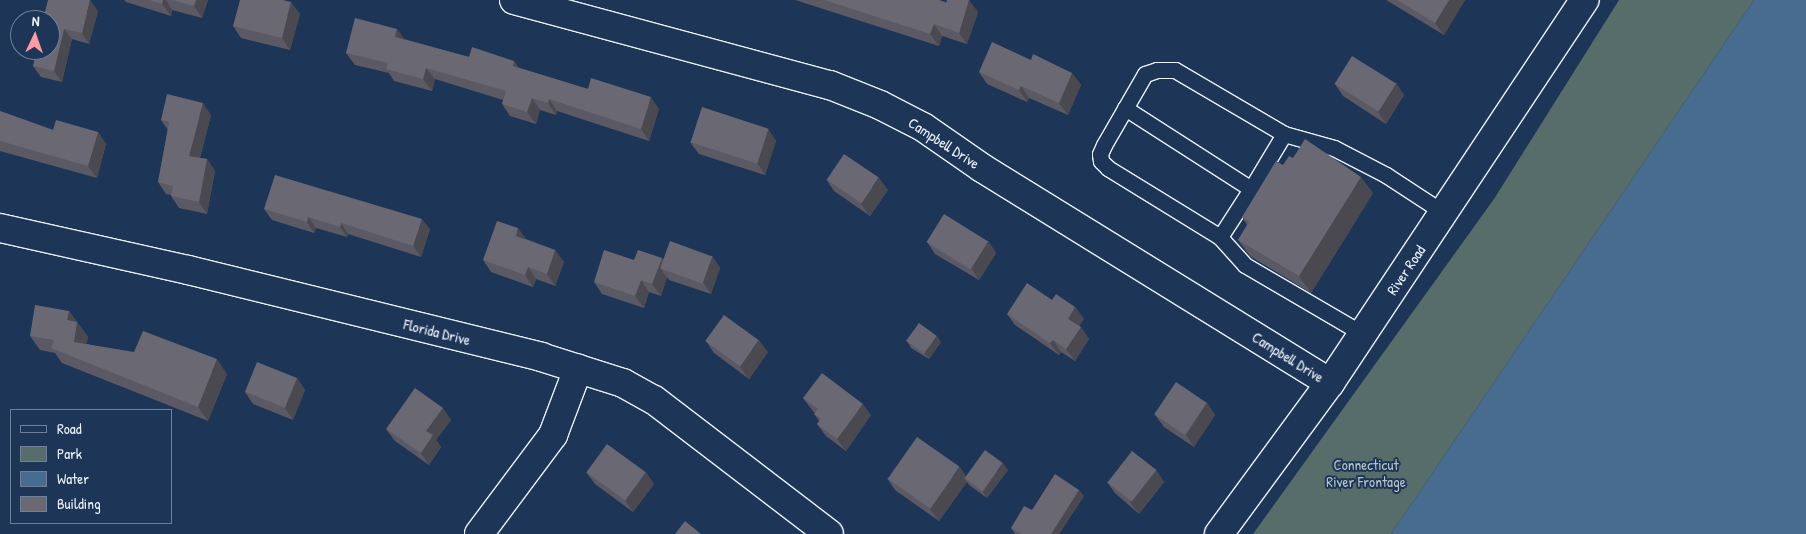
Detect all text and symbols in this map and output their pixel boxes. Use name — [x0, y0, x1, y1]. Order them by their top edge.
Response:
north arrow — [10, 10, 60, 60]
text: N — [32, 11, 40, 30]
street label: Campbell Drive — [905, 113, 983, 173]
street label: River Road — [1383, 242, 1429, 298]
street label: Florida Drive — [402, 315, 472, 349]
street label: Campbell Drive — [1249, 328, 1327, 386]
legend — [10, 409, 172, 524]
text: Road — [57, 418, 82, 439]
text: Park — [57, 443, 82, 464]
park label: Connecticut River Frontage — [1326, 455, 1406, 490]
text: Water — [57, 468, 89, 489]
text: Building — [57, 493, 101, 514]

